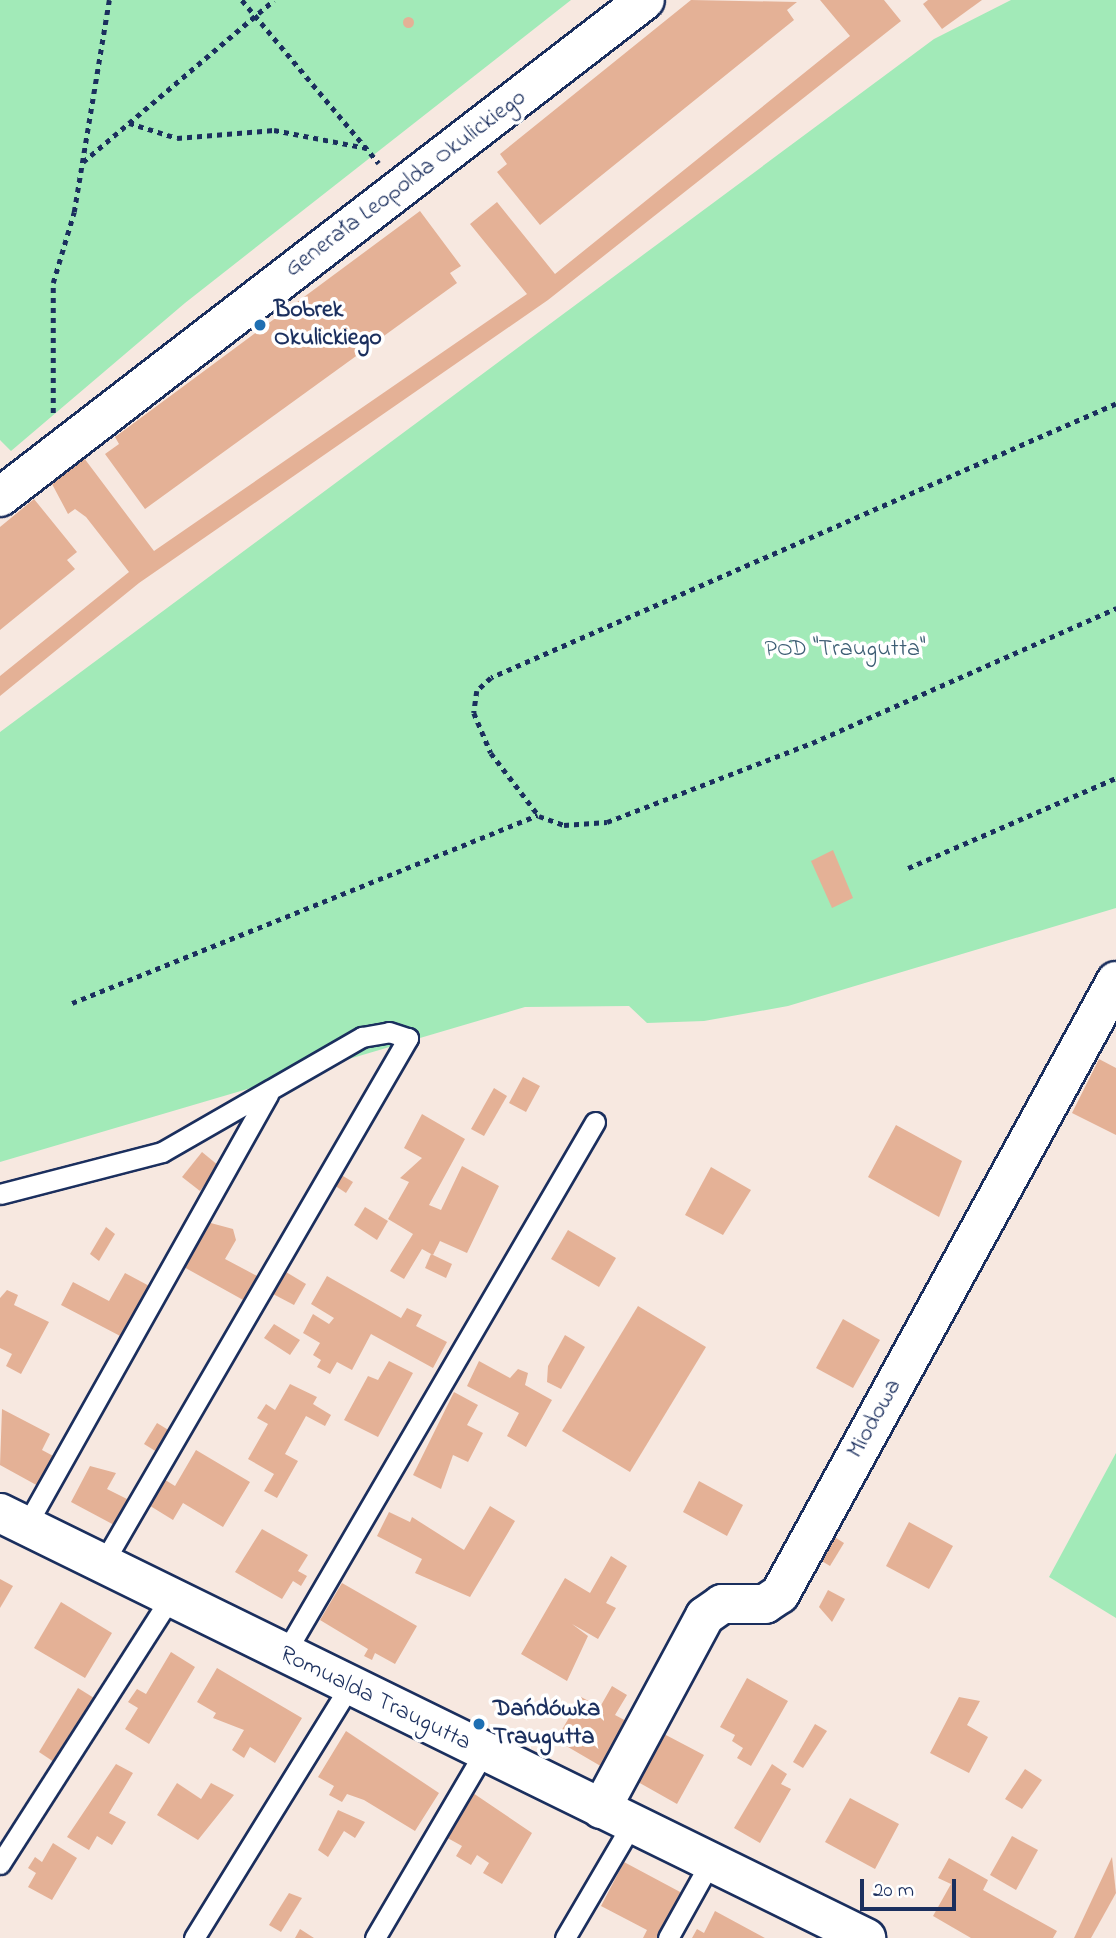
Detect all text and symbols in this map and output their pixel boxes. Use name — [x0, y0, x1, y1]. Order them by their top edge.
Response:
street label: Generała Leopolda Okulickiego — [280, 84, 532, 284]
place label: Bobrek Okulickiego — [274, 297, 382, 353]
marker: Bobrek Okulickiego — [252, 317, 268, 333]
park label: POD "Traugutta" — [764, 636, 926, 664]
street label: Miodowa — [842, 1374, 908, 1464]
street label: Romualda Traugutta — [275, 1640, 475, 1758]
place label: Dańdówka Traugutta — [493, 1696, 600, 1752]
marker: Dańdówka Traugutta — [471, 1716, 487, 1732]
scale bar — [864, 1864, 960, 1908]
text: 20 m — [873, 1876, 914, 1906]

